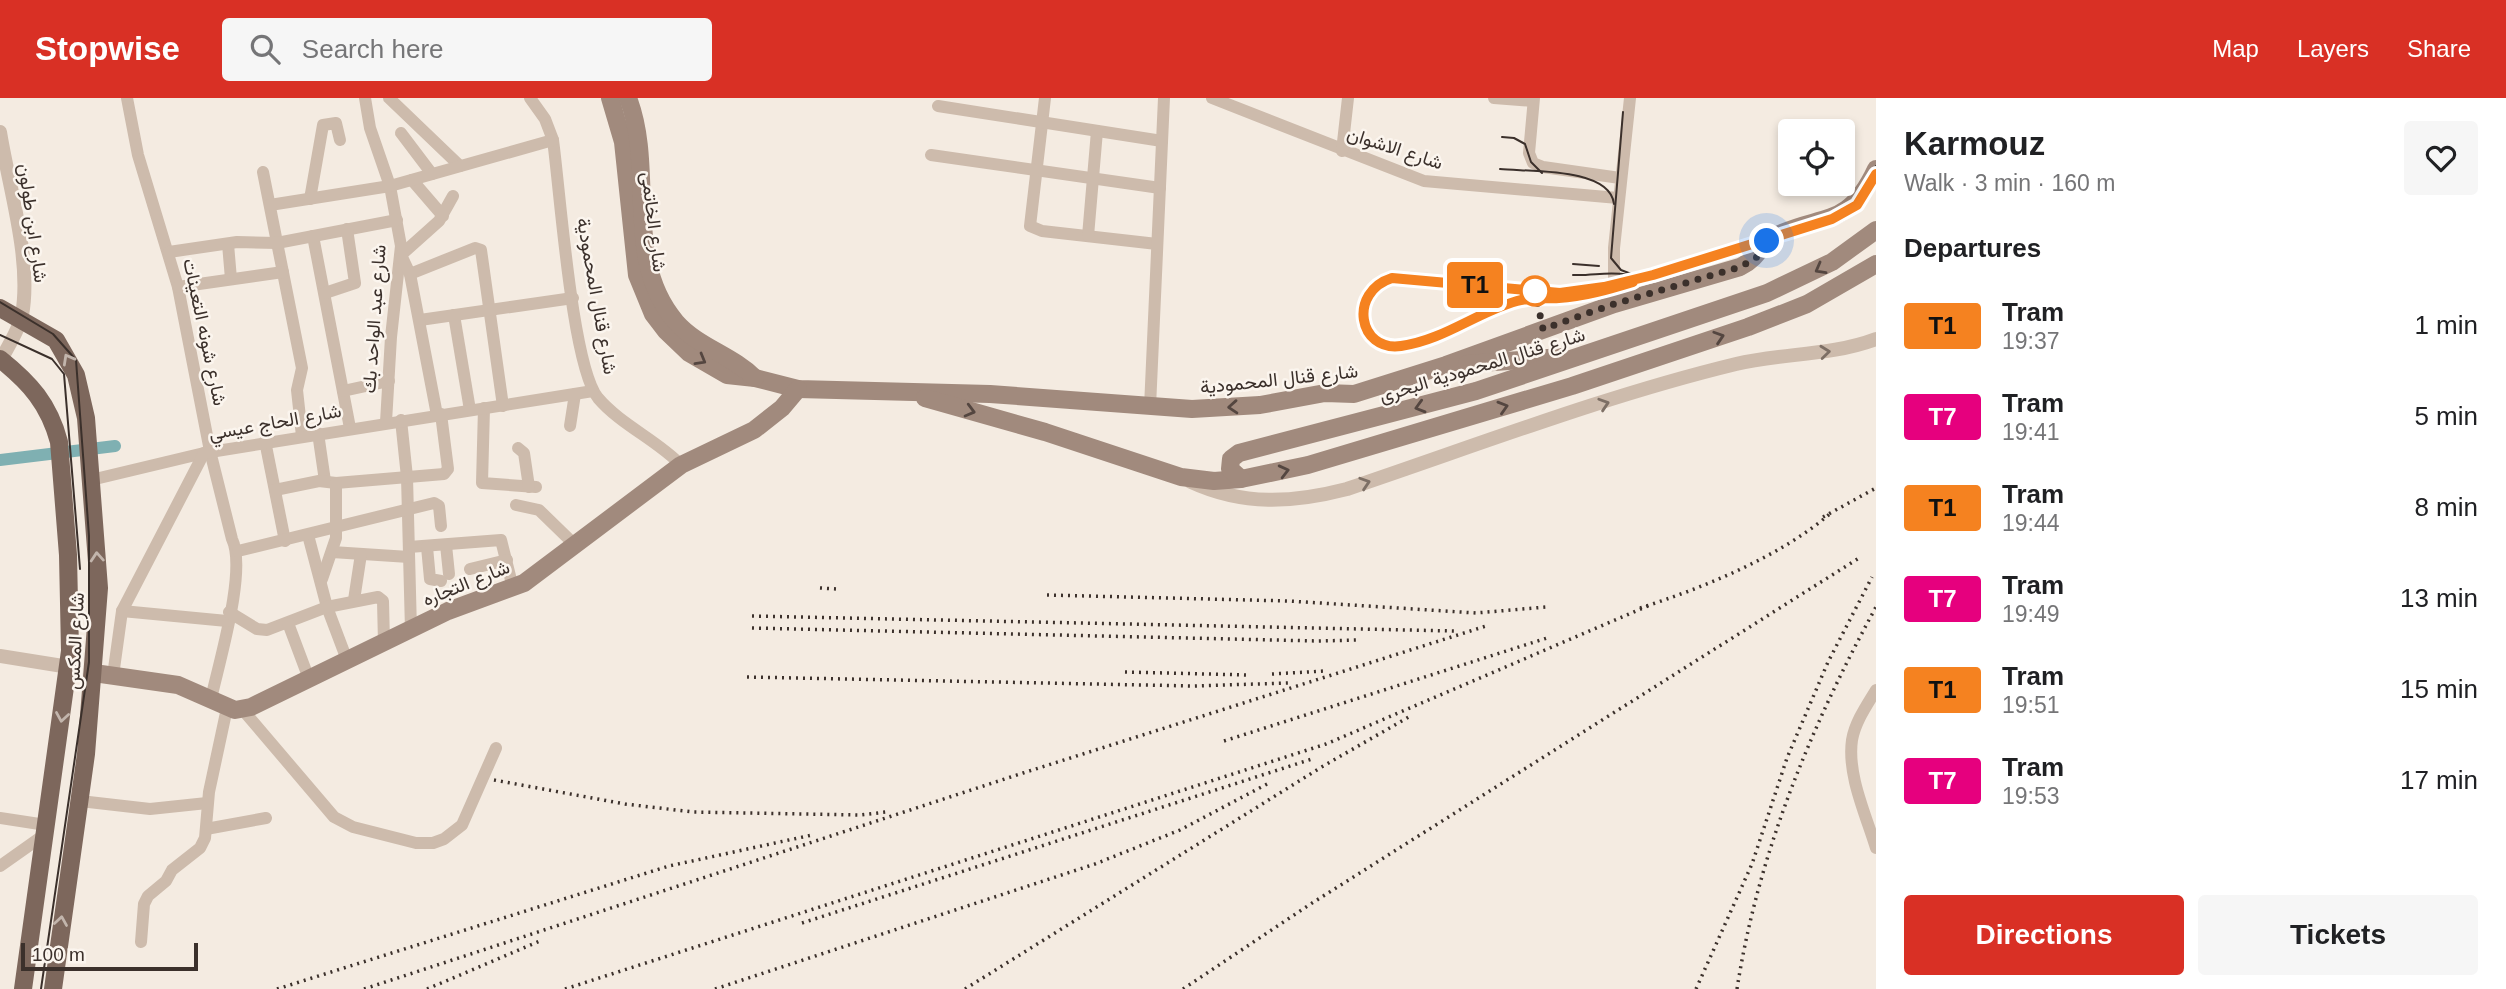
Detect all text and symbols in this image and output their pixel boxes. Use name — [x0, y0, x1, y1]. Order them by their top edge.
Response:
search box — [222, 18, 712, 81]
text: Stopwise — [35, 30, 180, 67]
icon: search — [246, 30, 284, 68]
text: Search here — [302, 34, 444, 64]
text: Map — [2212, 35, 2259, 62]
text: Layers — [2297, 35, 2369, 62]
text: Share — [2407, 35, 2471, 62]
map controls — [1778, 119, 1855, 196]
button: locate — [1778, 119, 1855, 196]
button: heart — [2404, 121, 2478, 195]
street label: شارع الاشوان — [1344, 123, 1446, 175]
text: Karmouz — [1904, 125, 2045, 162]
street label: شارع ابن طولون — [12, 162, 52, 284]
text: Walk · 3 min · 160 m — [1904, 170, 2115, 196]
street label: شارع الخاتمى — [635, 171, 671, 273]
street label: شارع قنال المحمودية — [571, 216, 621, 376]
your location — [1749, 223, 1784, 258]
text: Departures — [1904, 233, 2041, 263]
street label: شارع عبد الواحد بك — [358, 244, 392, 394]
street label: شارع شونه التعينات — [177, 256, 231, 408]
one-way arrow — [1815, 261, 1827, 274]
line badge: T1 — [1444, 262, 1506, 308]
text: T1 — [1461, 271, 1489, 298]
unlabelled marker — [1520, 276, 1550, 306]
text: Tram — [2002, 297, 2064, 327]
text: 1 min — [2414, 310, 2478, 340]
text: T1 — [1928, 312, 1957, 339]
street label: شارع قنال المحمودية البحرى — [1376, 324, 1588, 408]
text: 19:37 — [2002, 328, 2060, 354]
one-way arrow — [1713, 331, 1725, 345]
one-way arrow — [1819, 344, 1831, 359]
one-way arrow — [693, 352, 706, 365]
one-way arrow — [63, 353, 76, 366]
street label: شارع قنال المحمودية — [1199, 360, 1359, 400]
text: Tram — [2002, 388, 2064, 418]
one-way arrow — [1598, 397, 1610, 412]
one-way arrow — [1414, 398, 1426, 413]
street label: شارع الحاج عيسي — [207, 400, 344, 449]
one-way arrow — [1228, 400, 1239, 415]
one-way arrow — [1496, 400, 1508, 415]
text: 5 min — [2414, 401, 2478, 431]
one-way arrow — [964, 403, 976, 418]
text: T7 — [1928, 403, 1957, 430]
text: 19:41 — [2002, 419, 2060, 445]
one-way arrow — [1278, 465, 1290, 479]
one-way arrow — [1358, 477, 1371, 491]
text: Tram — [2002, 479, 2064, 509]
text: 8 min — [2414, 492, 2478, 522]
text: T1 — [1928, 494, 1957, 521]
text: 19:44 — [2002, 510, 2060, 536]
one-way arrow — [90, 552, 105, 563]
street label: شارع التجاره — [419, 556, 513, 612]
text: Tram — [2002, 570, 2064, 600]
text: 13 min — [2400, 583, 2478, 613]
text: T7 — [1928, 585, 1957, 612]
street label: شارع المكس — [62, 592, 90, 690]
text: 19:49 — [2002, 601, 2060, 627]
text: Tram — [2002, 661, 2064, 691]
text: 15 min — [2400, 674, 2478, 704]
text: T1 — [1928, 676, 1957, 703]
text: 19:51 — [2002, 692, 2060, 718]
one-way arrow — [55, 712, 70, 723]
text: Tram — [2002, 752, 2064, 782]
text: 17 min — [2400, 765, 2478, 795]
text: T7 — [1928, 767, 1957, 794]
text: 19:53 — [2002, 783, 2060, 809]
button: Directions — [1904, 895, 2184, 975]
button: Tickets — [2198, 895, 2478, 975]
one-way arrow — [53, 915, 68, 927]
scale bar — [21, 940, 198, 972]
text: 100 m — [32, 944, 85, 965]

